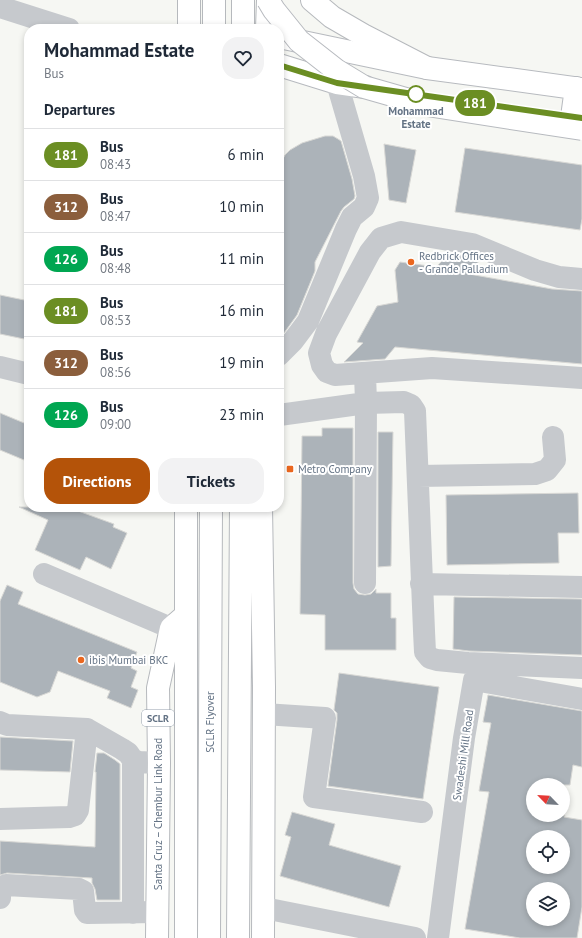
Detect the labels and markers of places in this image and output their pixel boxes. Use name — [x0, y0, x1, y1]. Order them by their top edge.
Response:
marker: Mohammad Estate — [407, 85, 425, 103]
place label: Mohammad Estate — [388, 104, 444, 131]
place label: Redbrick Offices - Grande Palladium — [419, 249, 508, 276]
marker: Redbrick Offices - Grande Palladium — [406, 257, 416, 267]
place label: Metro Company — [298, 462, 373, 476]
marker: Metro Company — [285, 464, 295, 474]
place label: ibis Mumbai BKC — [89, 653, 168, 667]
marker: ibis Mumbai BKC — [76, 655, 86, 665]

